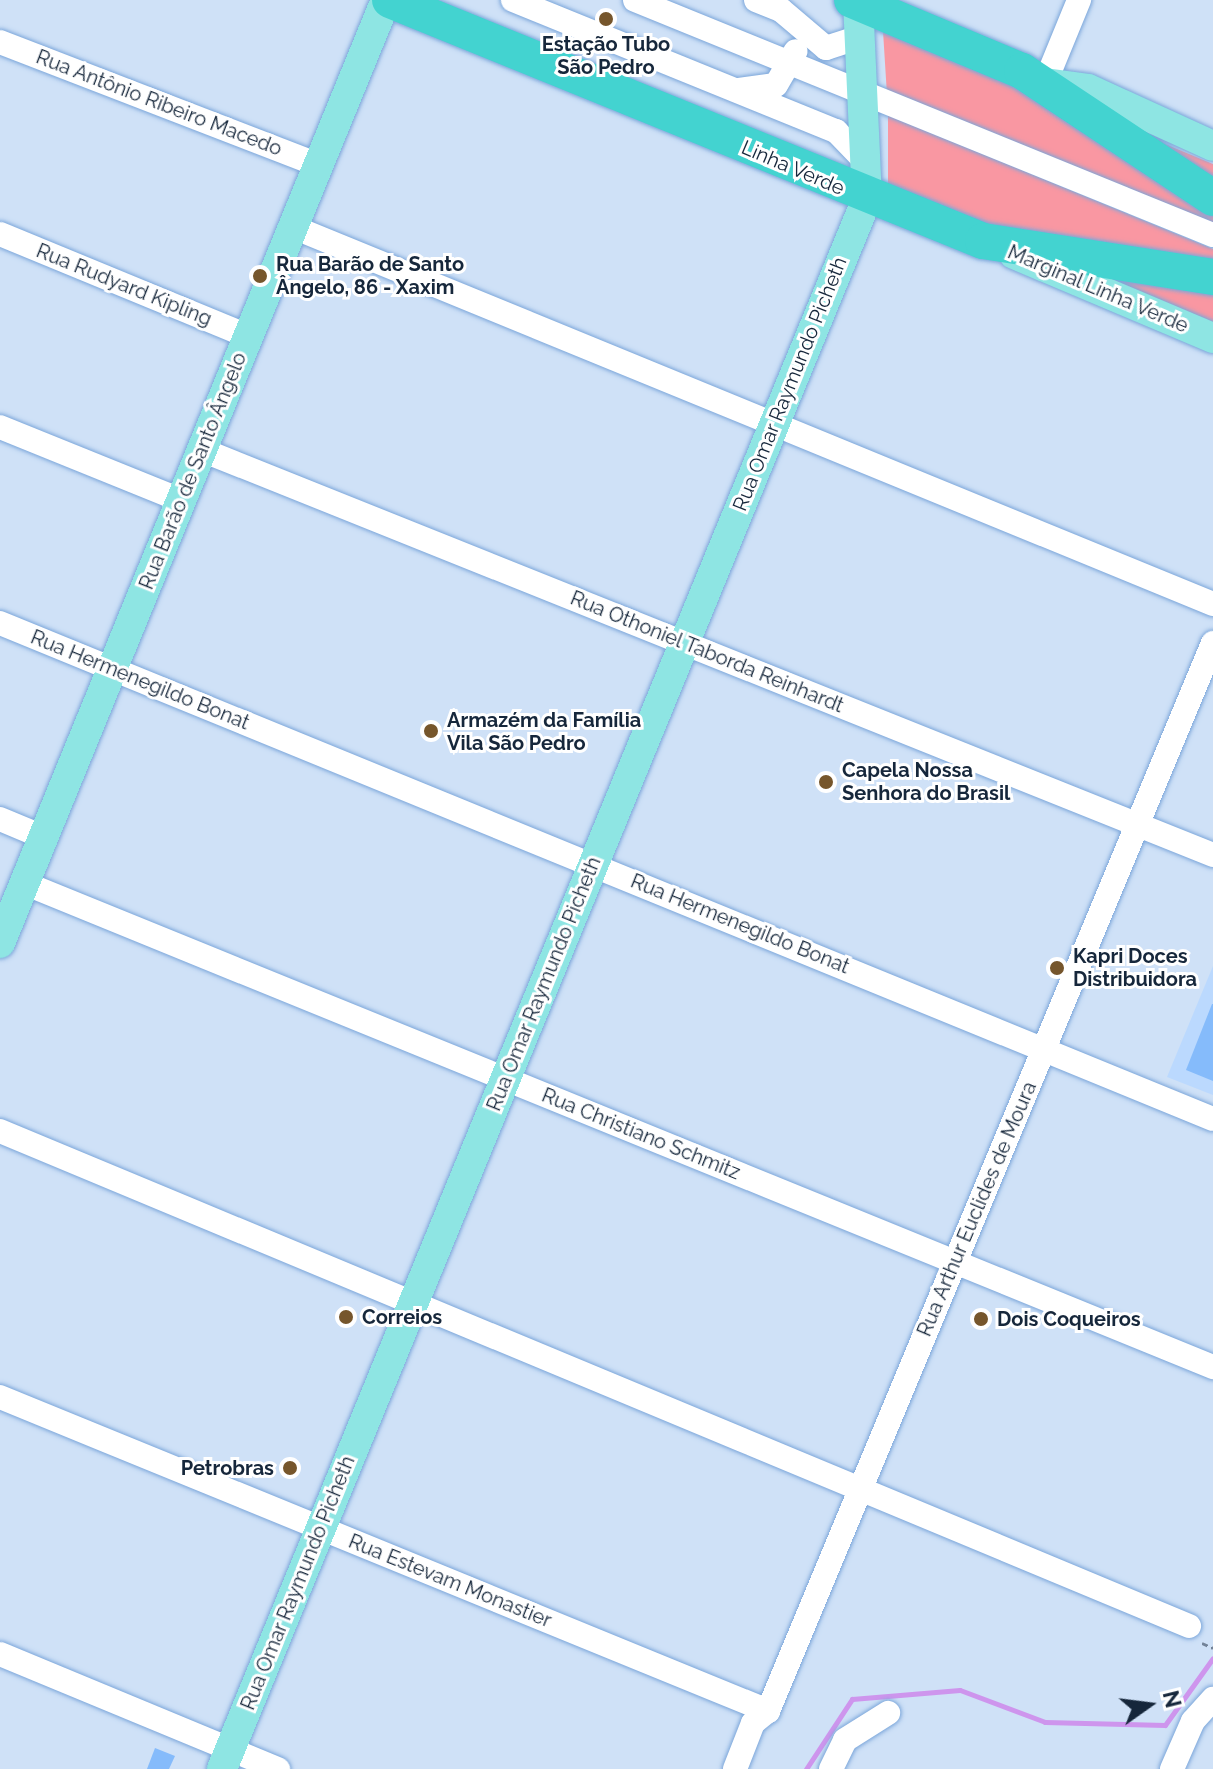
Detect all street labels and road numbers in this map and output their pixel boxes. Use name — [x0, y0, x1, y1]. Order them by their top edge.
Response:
street label: Rua Antônio Ribeiro Macedo — [32, 45, 286, 161]
street label: Linha Verde — [738, 135, 848, 201]
street label: Rua Rudyard Kipling — [33, 239, 215, 331]
street label: Marginal Linha Verde — [1003, 240, 1193, 338]
street label: Rua Omar Raymundo Picheth — [728, 253, 852, 515]
street label: Rua Barão de Santo Ângelo — [134, 349, 252, 593]
street label: Rua Othoniel Taborda Reinhardt — [566, 586, 848, 718]
street label: Rua Hermenegildo Bonat — [27, 625, 253, 735]
street label: Rua Omar Raymundo Picheth — [482, 853, 606, 1115]
street label: Rua Hermenegildo Bonat — [627, 869, 853, 979]
street label: Rua Arthur Euclides de Moura — [912, 1077, 1042, 1341]
street label: Rua Christiano Schmitz — [538, 1083, 744, 1185]
street label: Rua Omar Raymundo Picheth — [236, 1452, 360, 1714]
street label: Rua Estevam Monastier — [345, 1529, 555, 1633]

